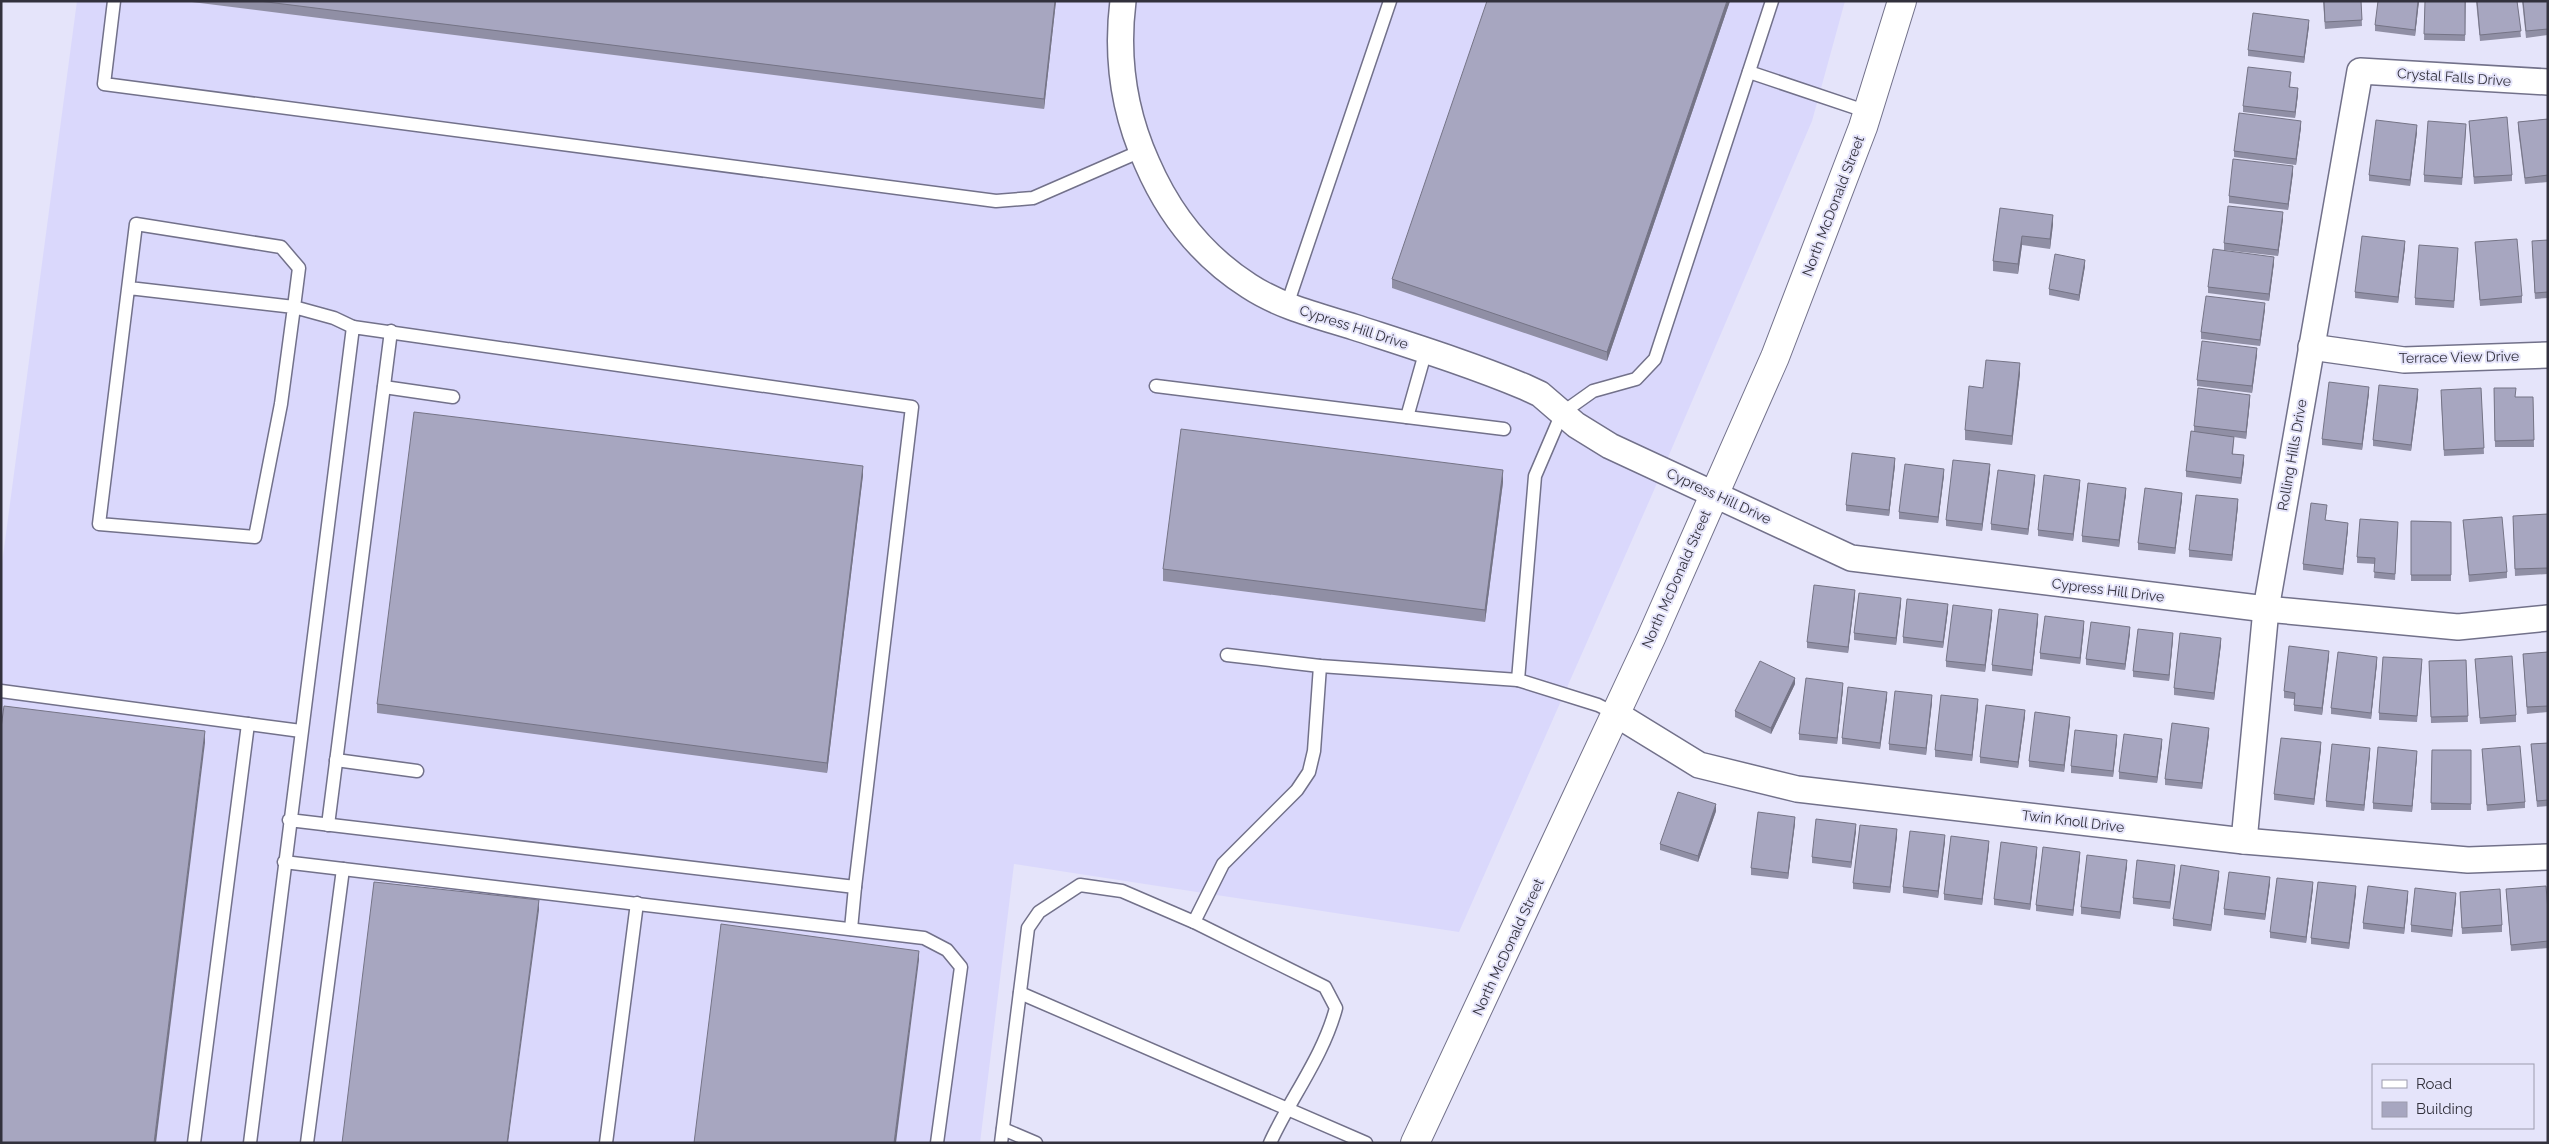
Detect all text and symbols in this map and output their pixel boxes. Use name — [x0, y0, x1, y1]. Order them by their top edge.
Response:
street label: Crystal Falls Drive — [2396, 65, 2512, 89]
street label: North McDonald Street — [1799, 133, 1867, 279]
street label: Cypress Hill Drive — [1298, 302, 1410, 352]
street label: Terrace View Drive — [2399, 348, 2519, 366]
street label: Rolling Hills Drive — [2274, 398, 2310, 512]
street label: Cypress Hill Drive — [1664, 465, 1774, 527]
street label: North McDonald Street — [1638, 507, 1714, 650]
street label: Cypress Hill Drive — [2051, 575, 2165, 605]
street label: Twin Knoll Drive — [2021, 807, 2125, 835]
street label: North McDonald Street — [1469, 876, 1547, 1018]
legend — [2372, 1064, 2534, 1129]
text: Road — [2416, 1075, 2452, 1093]
text: Building — [2416, 1100, 2473, 1118]

